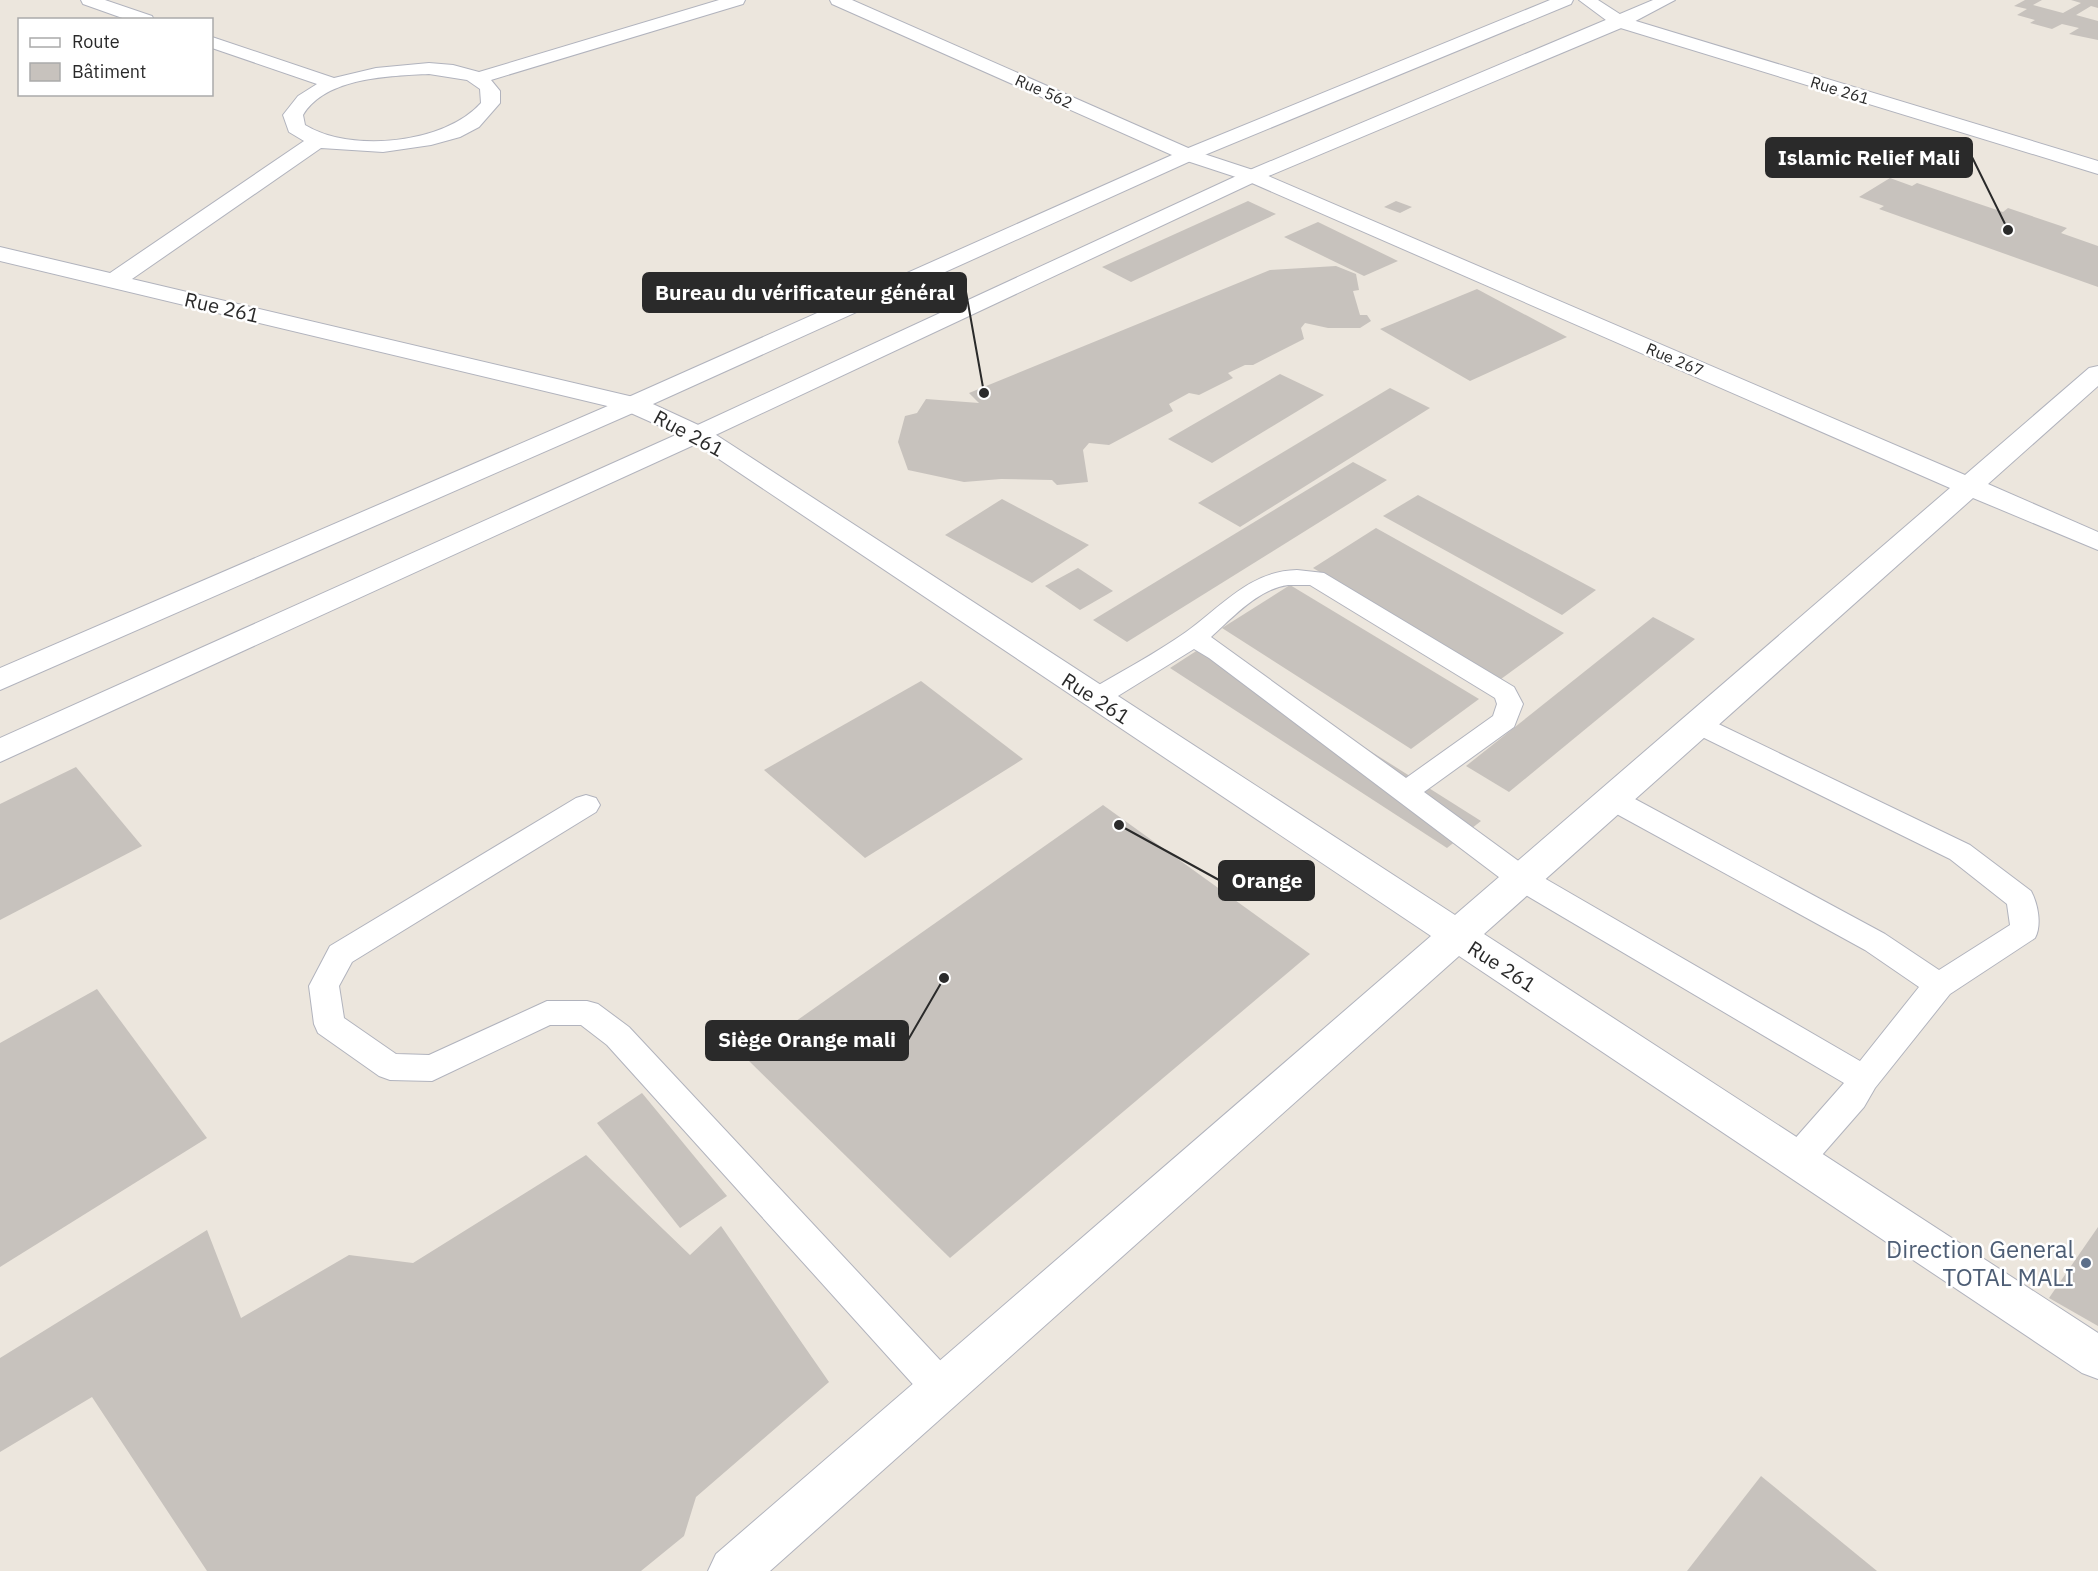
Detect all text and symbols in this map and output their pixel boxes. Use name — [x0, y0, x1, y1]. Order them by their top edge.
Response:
legend — [18, 18, 213, 96]
text: Route — [72, 30, 120, 53]
text: Bâtiment — [72, 60, 146, 83]
street label: Rue 562 — [1012, 70, 1076, 112]
street label: Rue 261 — [1808, 72, 1872, 108]
callout: Islamic Relief Mali — [1766, 138, 1972, 177]
text: Islamic Relief Mali — [1778, 143, 1960, 171]
callout: Bureau du vérificateur général — [643, 273, 966, 312]
text: Bureau du vérificateur général — [655, 278, 955, 306]
street label: Rue 261 — [182, 285, 262, 329]
street label: Rue 267 — [1643, 338, 1707, 380]
street label: Rue 261 — [649, 403, 729, 463]
street label: Rue 261 — [1057, 666, 1135, 730]
callout: Orange — [1219, 861, 1314, 900]
text: Orange — [1232, 866, 1303, 894]
street label: Rue 261 — [1463, 934, 1541, 998]
callout: Siège Orange mali — [706, 1021, 908, 1060]
text: Siège Orange mali — [718, 1025, 896, 1053]
place label: Direction General TOTAL MALI — [1886, 1233, 2074, 1293]
marker: Direction General TOTAL MALI — [2079, 1256, 2093, 1270]

